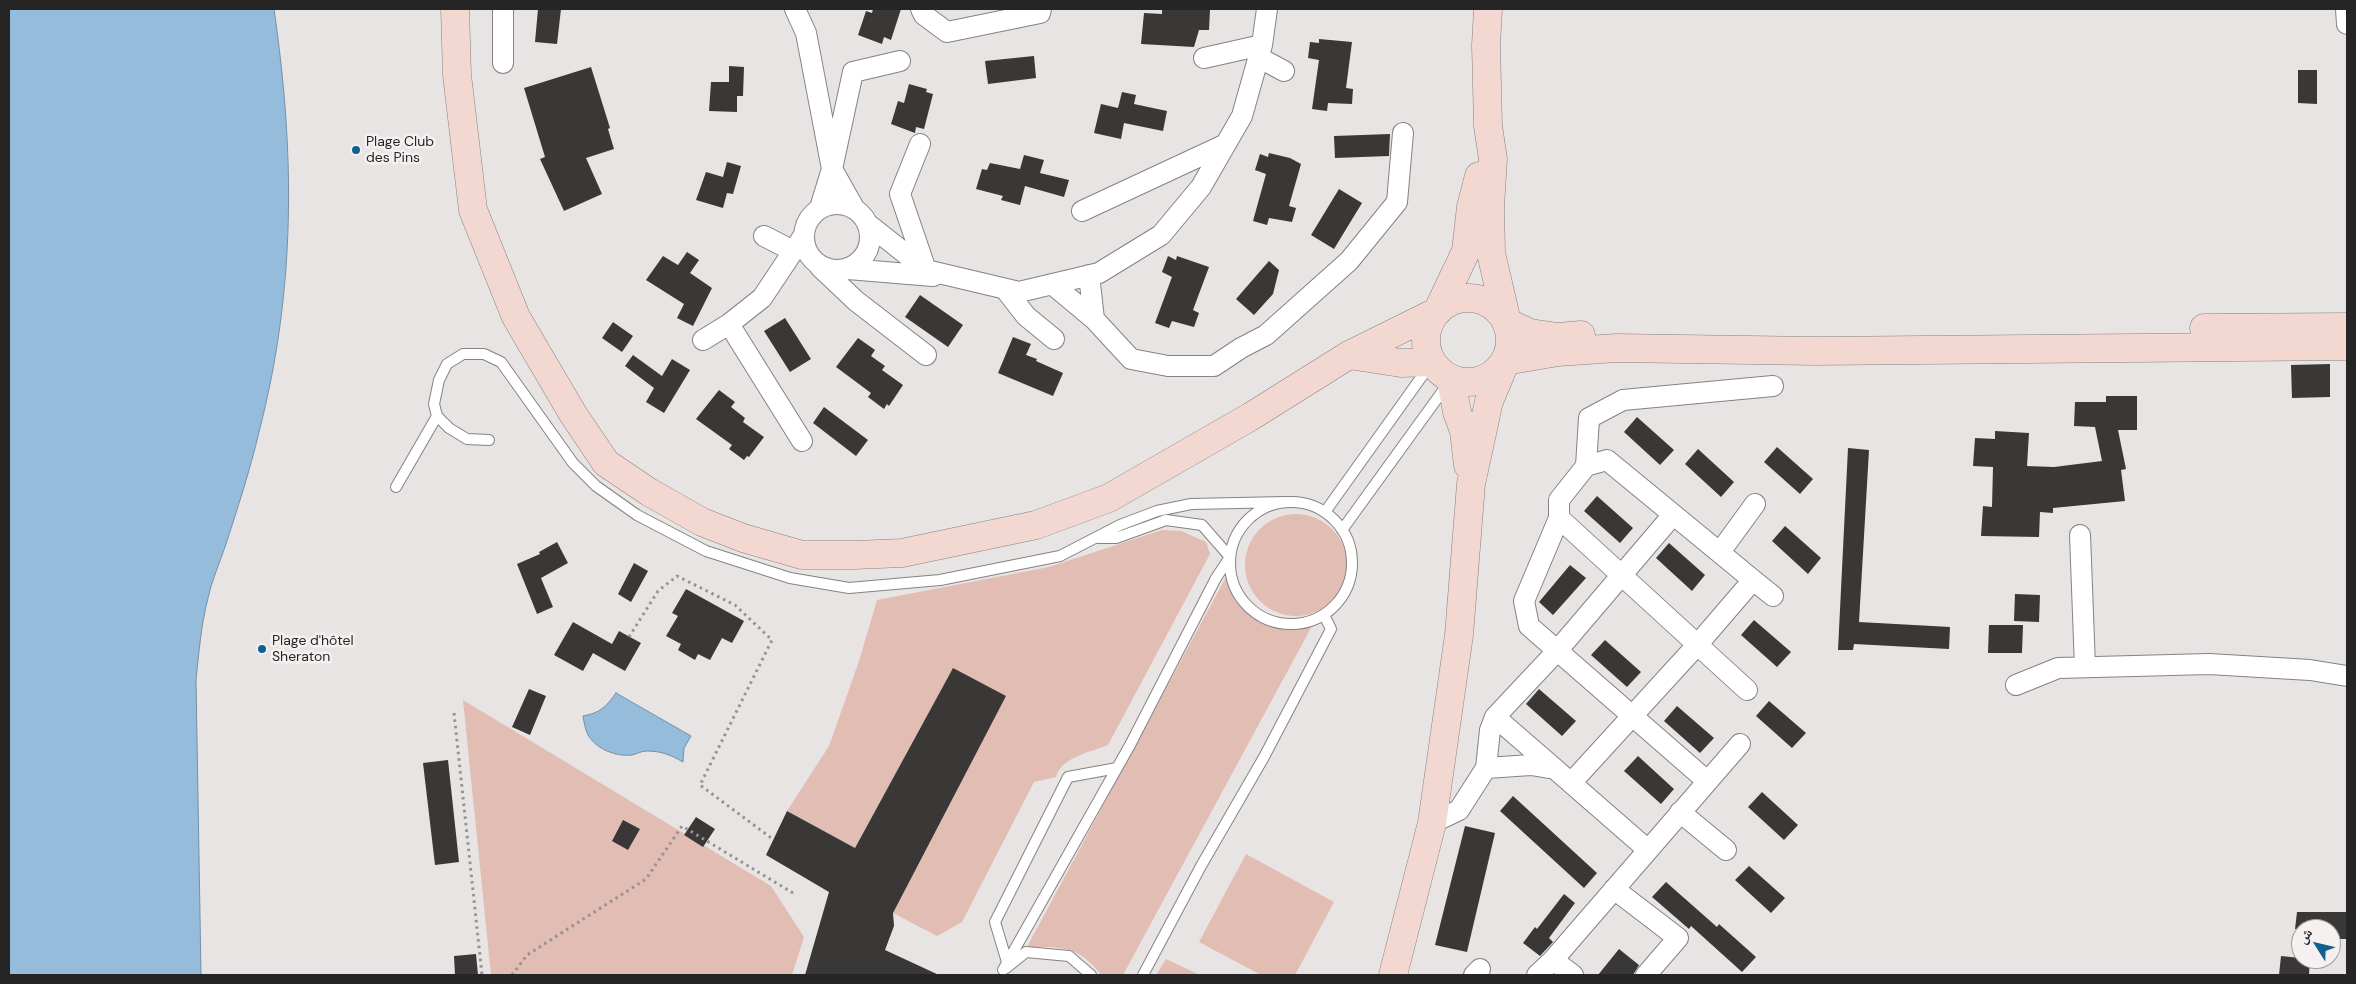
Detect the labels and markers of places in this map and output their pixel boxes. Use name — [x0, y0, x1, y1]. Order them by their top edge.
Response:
place label: Plage Club des Pins — [366, 134, 434, 166]
marker: Plage Club des Pins — [350, 144, 362, 156]
place label: Plage d'hôtel Sheraton — [272, 633, 354, 666]
marker: Plage d'hôtel Sheraton — [256, 643, 268, 655]

